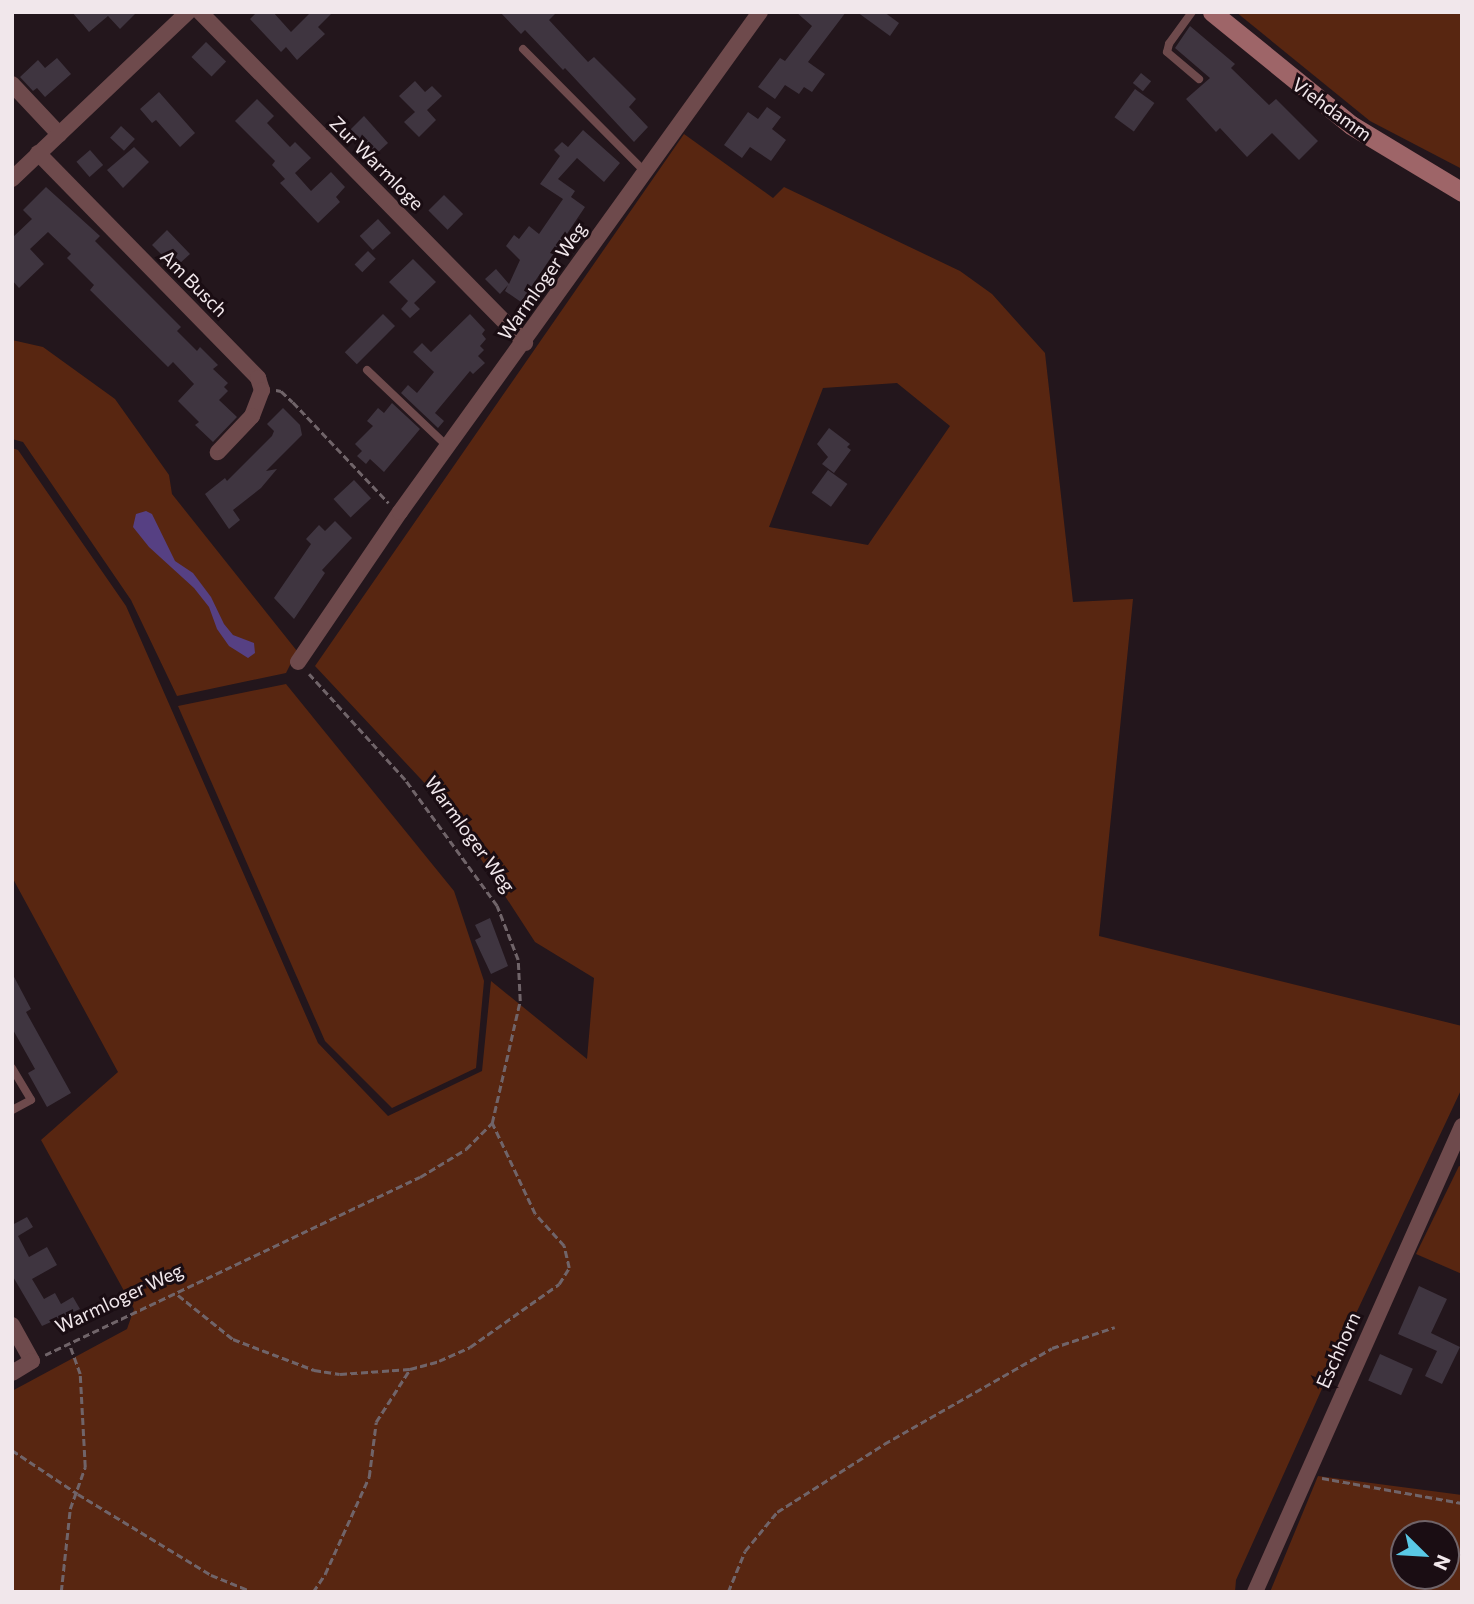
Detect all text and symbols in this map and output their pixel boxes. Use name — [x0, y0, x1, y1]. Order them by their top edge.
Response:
street label: Viehdamm — [1288, 72, 1376, 146]
street label: Zur Warmloge — [325, 111, 429, 215]
street label: Warmloger Weg — [493, 218, 591, 344]
street label: Am Busch — [156, 245, 232, 321]
street label: Warmloger Weg — [420, 771, 520, 897]
street label: Warmloger Weg — [51, 1258, 187, 1338]
street label: Eschhorn — [1311, 1308, 1365, 1392]
north arrow — [1390, 1520, 1460, 1590]
text: N — [1429, 1552, 1456, 1574]

